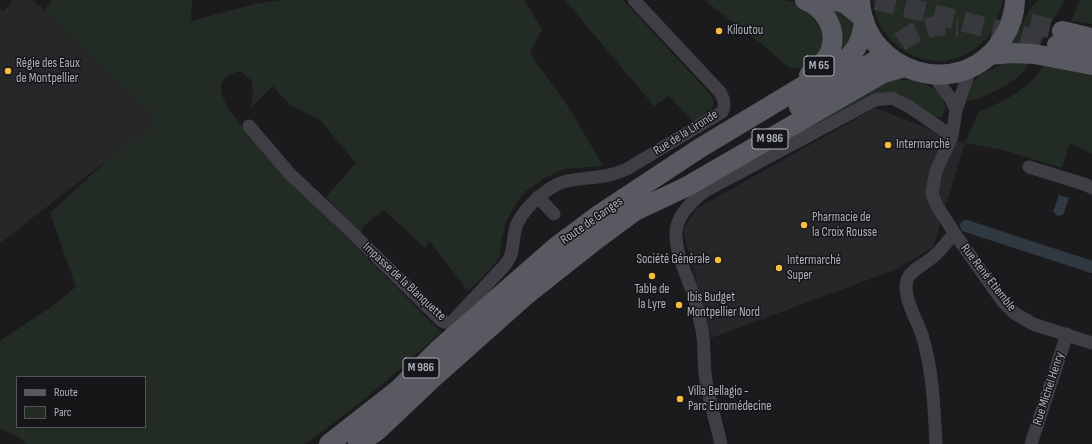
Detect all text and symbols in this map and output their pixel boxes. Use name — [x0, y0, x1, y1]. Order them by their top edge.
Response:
place label: Kiloutou — [727, 23, 763, 39]
marker: Kiloutou — [714, 26, 724, 36]
place label: Régie des Eaux de Montpellier — [16, 56, 80, 87]
road number: M 65 — [804, 56, 834, 76]
marker: Régie des Eaux de Montpellier — [3, 66, 13, 76]
street label: Rue de la Lironde — [651, 107, 721, 159]
road number: M 986 — [752, 129, 788, 149]
place label: Intermarché — [896, 137, 950, 153]
marker: Intermarché — [883, 140, 893, 150]
street label: Route de Ganges — [558, 194, 626, 248]
place label: Pharmacie de la Croix Rousse — [812, 210, 877, 241]
marker: Pharmacie de la Croix Rousse — [799, 220, 809, 230]
street label: Impasse de la Blanquette — [359, 240, 449, 324]
street label: Rue René Etiemble — [957, 241, 1019, 315]
place label: Société Générale — [636, 252, 710, 268]
place label: Intermarché Super — [787, 253, 841, 284]
marker: Société Générale — [713, 255, 723, 265]
marker: Intermarché Super — [774, 263, 784, 273]
marker: Table de la Lyre — [647, 271, 657, 281]
place label: Table de la Lyre — [634, 282, 670, 313]
place label: Ibis Budget Montpellier Nord — [687, 290, 760, 321]
marker: Ibis Budget Montpellier Nord — [674, 300, 684, 310]
street label: Rue Michel Henry — [1030, 351, 1068, 427]
road number: M 986 — [403, 358, 439, 378]
legend — [16, 376, 146, 428]
place label: Villa Bellagio - Parc Euromédecine — [688, 384, 771, 415]
text: Route — [54, 385, 78, 400]
marker: Villa Bellagio - Parc Euromédecine — [675, 394, 685, 404]
text: Parc — [54, 405, 72, 420]

